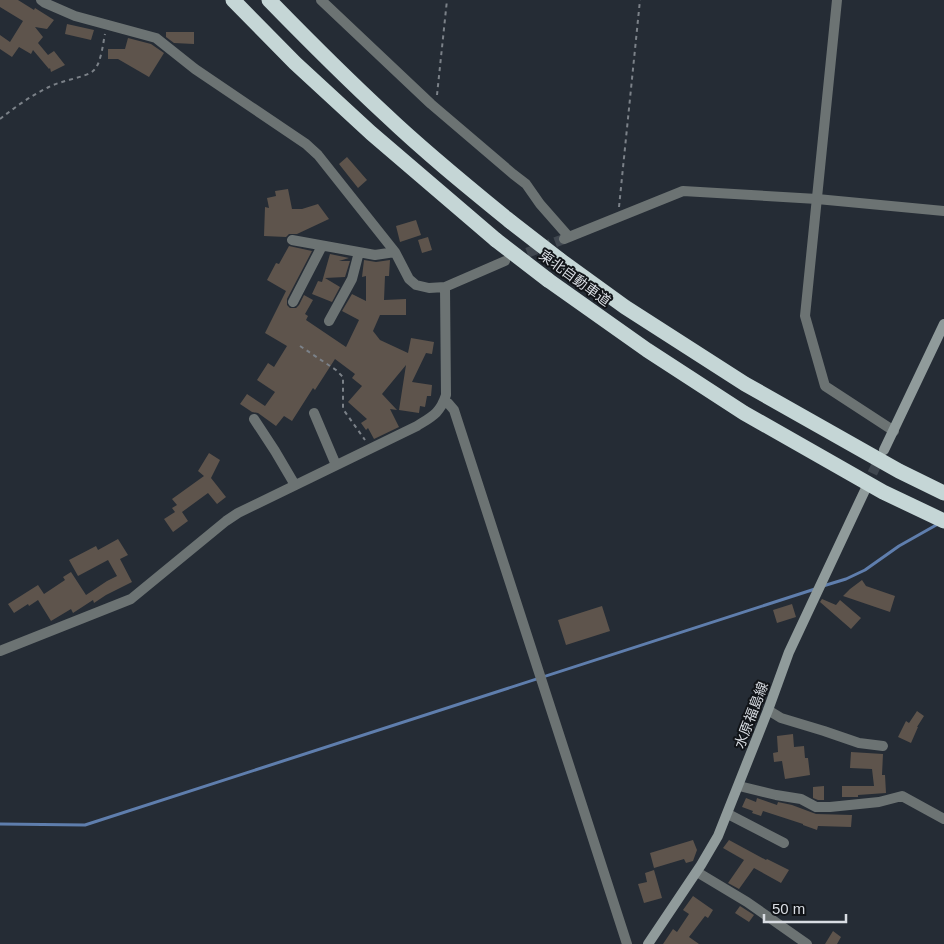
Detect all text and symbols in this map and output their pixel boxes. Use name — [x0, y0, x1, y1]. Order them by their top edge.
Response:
street label: 東北自動車道 — [536, 247, 614, 309]
street label: 水原福島線 — [731, 679, 771, 751]
scale bar — [764, 892, 846, 924]
text: 50 m — [772, 900, 805, 917]

